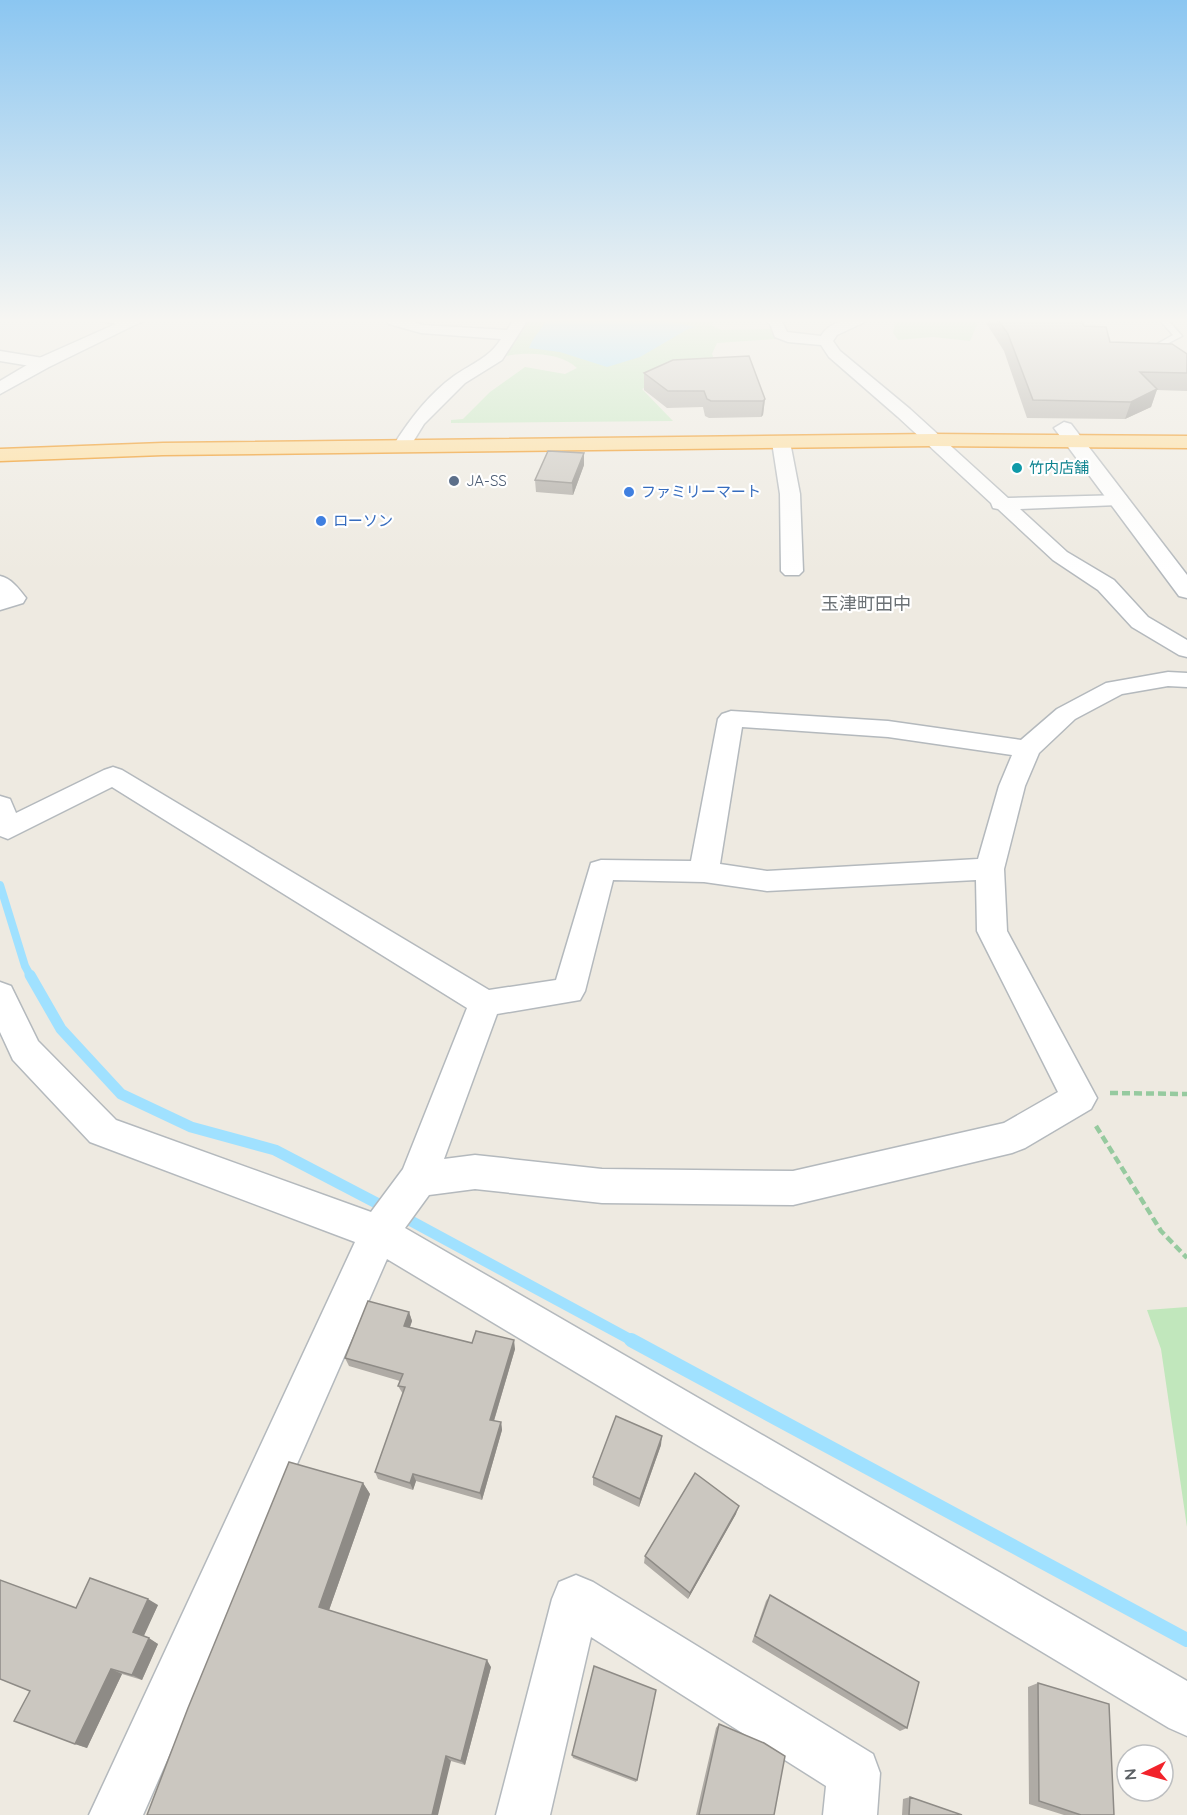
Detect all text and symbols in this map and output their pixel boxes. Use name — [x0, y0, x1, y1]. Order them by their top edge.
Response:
place label: 竹内店舗 — [1029, 458, 1089, 477]
marker: 竹内店舗 — [1010, 461, 1024, 475]
place label: JA-SS — [466, 471, 507, 490]
marker: JA-SS — [447, 474, 461, 488]
place label: ファミリーマート — [641, 482, 761, 501]
marker: ファミリーマート — [622, 485, 636, 499]
place label: ローソン — [333, 511, 393, 530]
marker: ローソン — [314, 514, 328, 528]
district label: 玉津町田中 — [821, 592, 911, 615]
north arrow — [1115, 1743, 1175, 1803]
text: N — [1120, 1768, 1141, 1781]

